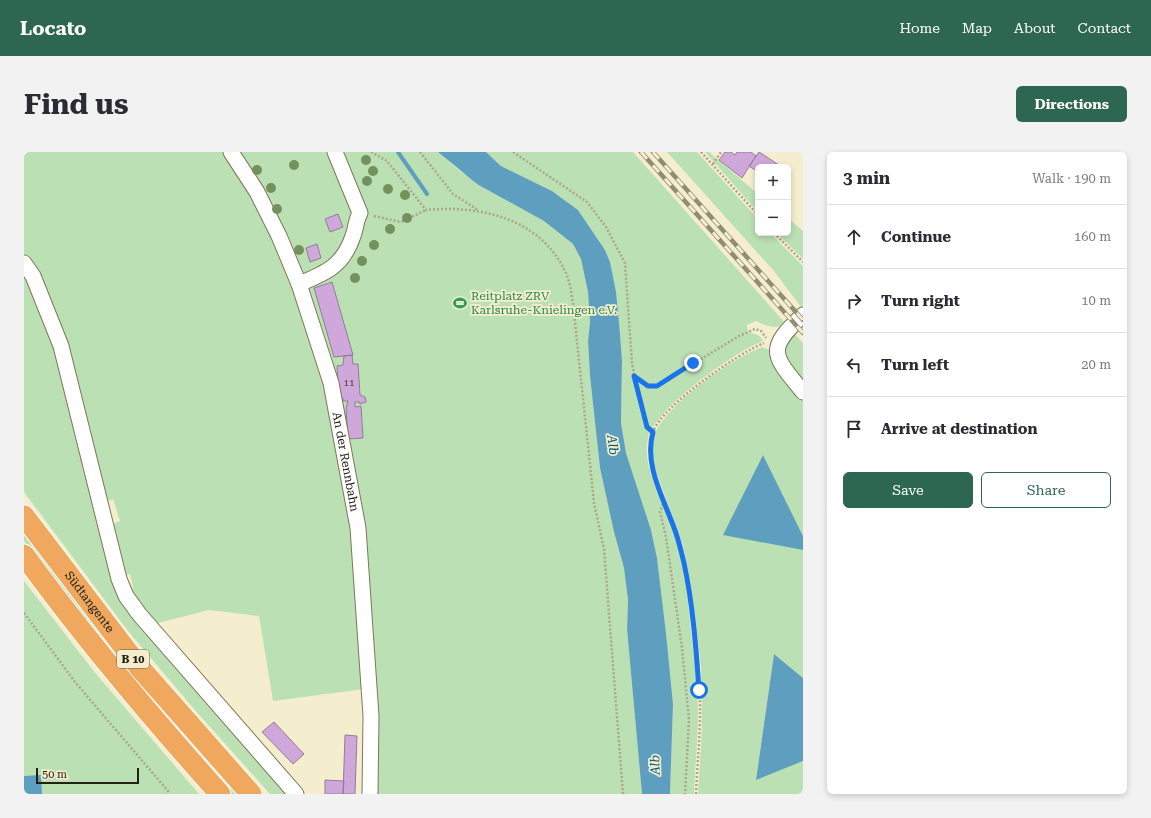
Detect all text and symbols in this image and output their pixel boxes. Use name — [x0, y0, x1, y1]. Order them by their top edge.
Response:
text: Locato — [20, 17, 86, 40]
text: Home — [899, 20, 940, 36]
text: Map — [962, 20, 992, 36]
text: About — [1014, 20, 1056, 36]
text: Contact — [1078, 20, 1131, 36]
button: Directions — [1016, 86, 1127, 122]
text: Find us — [24, 88, 128, 121]
map controls — [755, 164, 791, 236]
button: + — [755, 164, 791, 200]
text: 3 min — [843, 168, 890, 188]
text: Walk · 190 m — [1032, 171, 1111, 186]
button: − — [755, 200, 791, 236]
icon: ahead — [843, 226, 865, 248]
text: Continue — [881, 228, 951, 246]
text: 160 m — [1074, 229, 1111, 244]
place label: Reitplatz ZRV Karlsruhe-Knielingen e.V. — [471, 289, 617, 317]
icon: right — [843, 290, 865, 312]
text: Turn right — [881, 292, 960, 310]
text: 10 m — [1081, 293, 1111, 308]
sports icon: Reitplatz ZRV Karlsruhe-Knielingen e.V. — [452, 295, 468, 311]
route end — [684, 354, 702, 372]
icon: left — [843, 354, 865, 376]
text: Turn left — [881, 356, 949, 374]
text: 20 m — [1081, 357, 1111, 372]
house number: 11 — [343, 377, 355, 388]
street label: An der Rennbahn — [330, 411, 362, 513]
icon: arrive — [843, 418, 865, 440]
text: Arrive at destination — [881, 420, 1037, 438]
water label: Alb — [604, 433, 622, 456]
button: Save — [843, 472, 973, 508]
button: Share — [981, 472, 1111, 508]
street label: Südtangente — [62, 569, 118, 636]
road number: B 10 — [117, 650, 149, 668]
route start — [690, 681, 708, 699]
water label: Alb — [647, 754, 663, 776]
scale bar — [36, 766, 139, 785]
text: 50 m — [42, 768, 67, 781]

